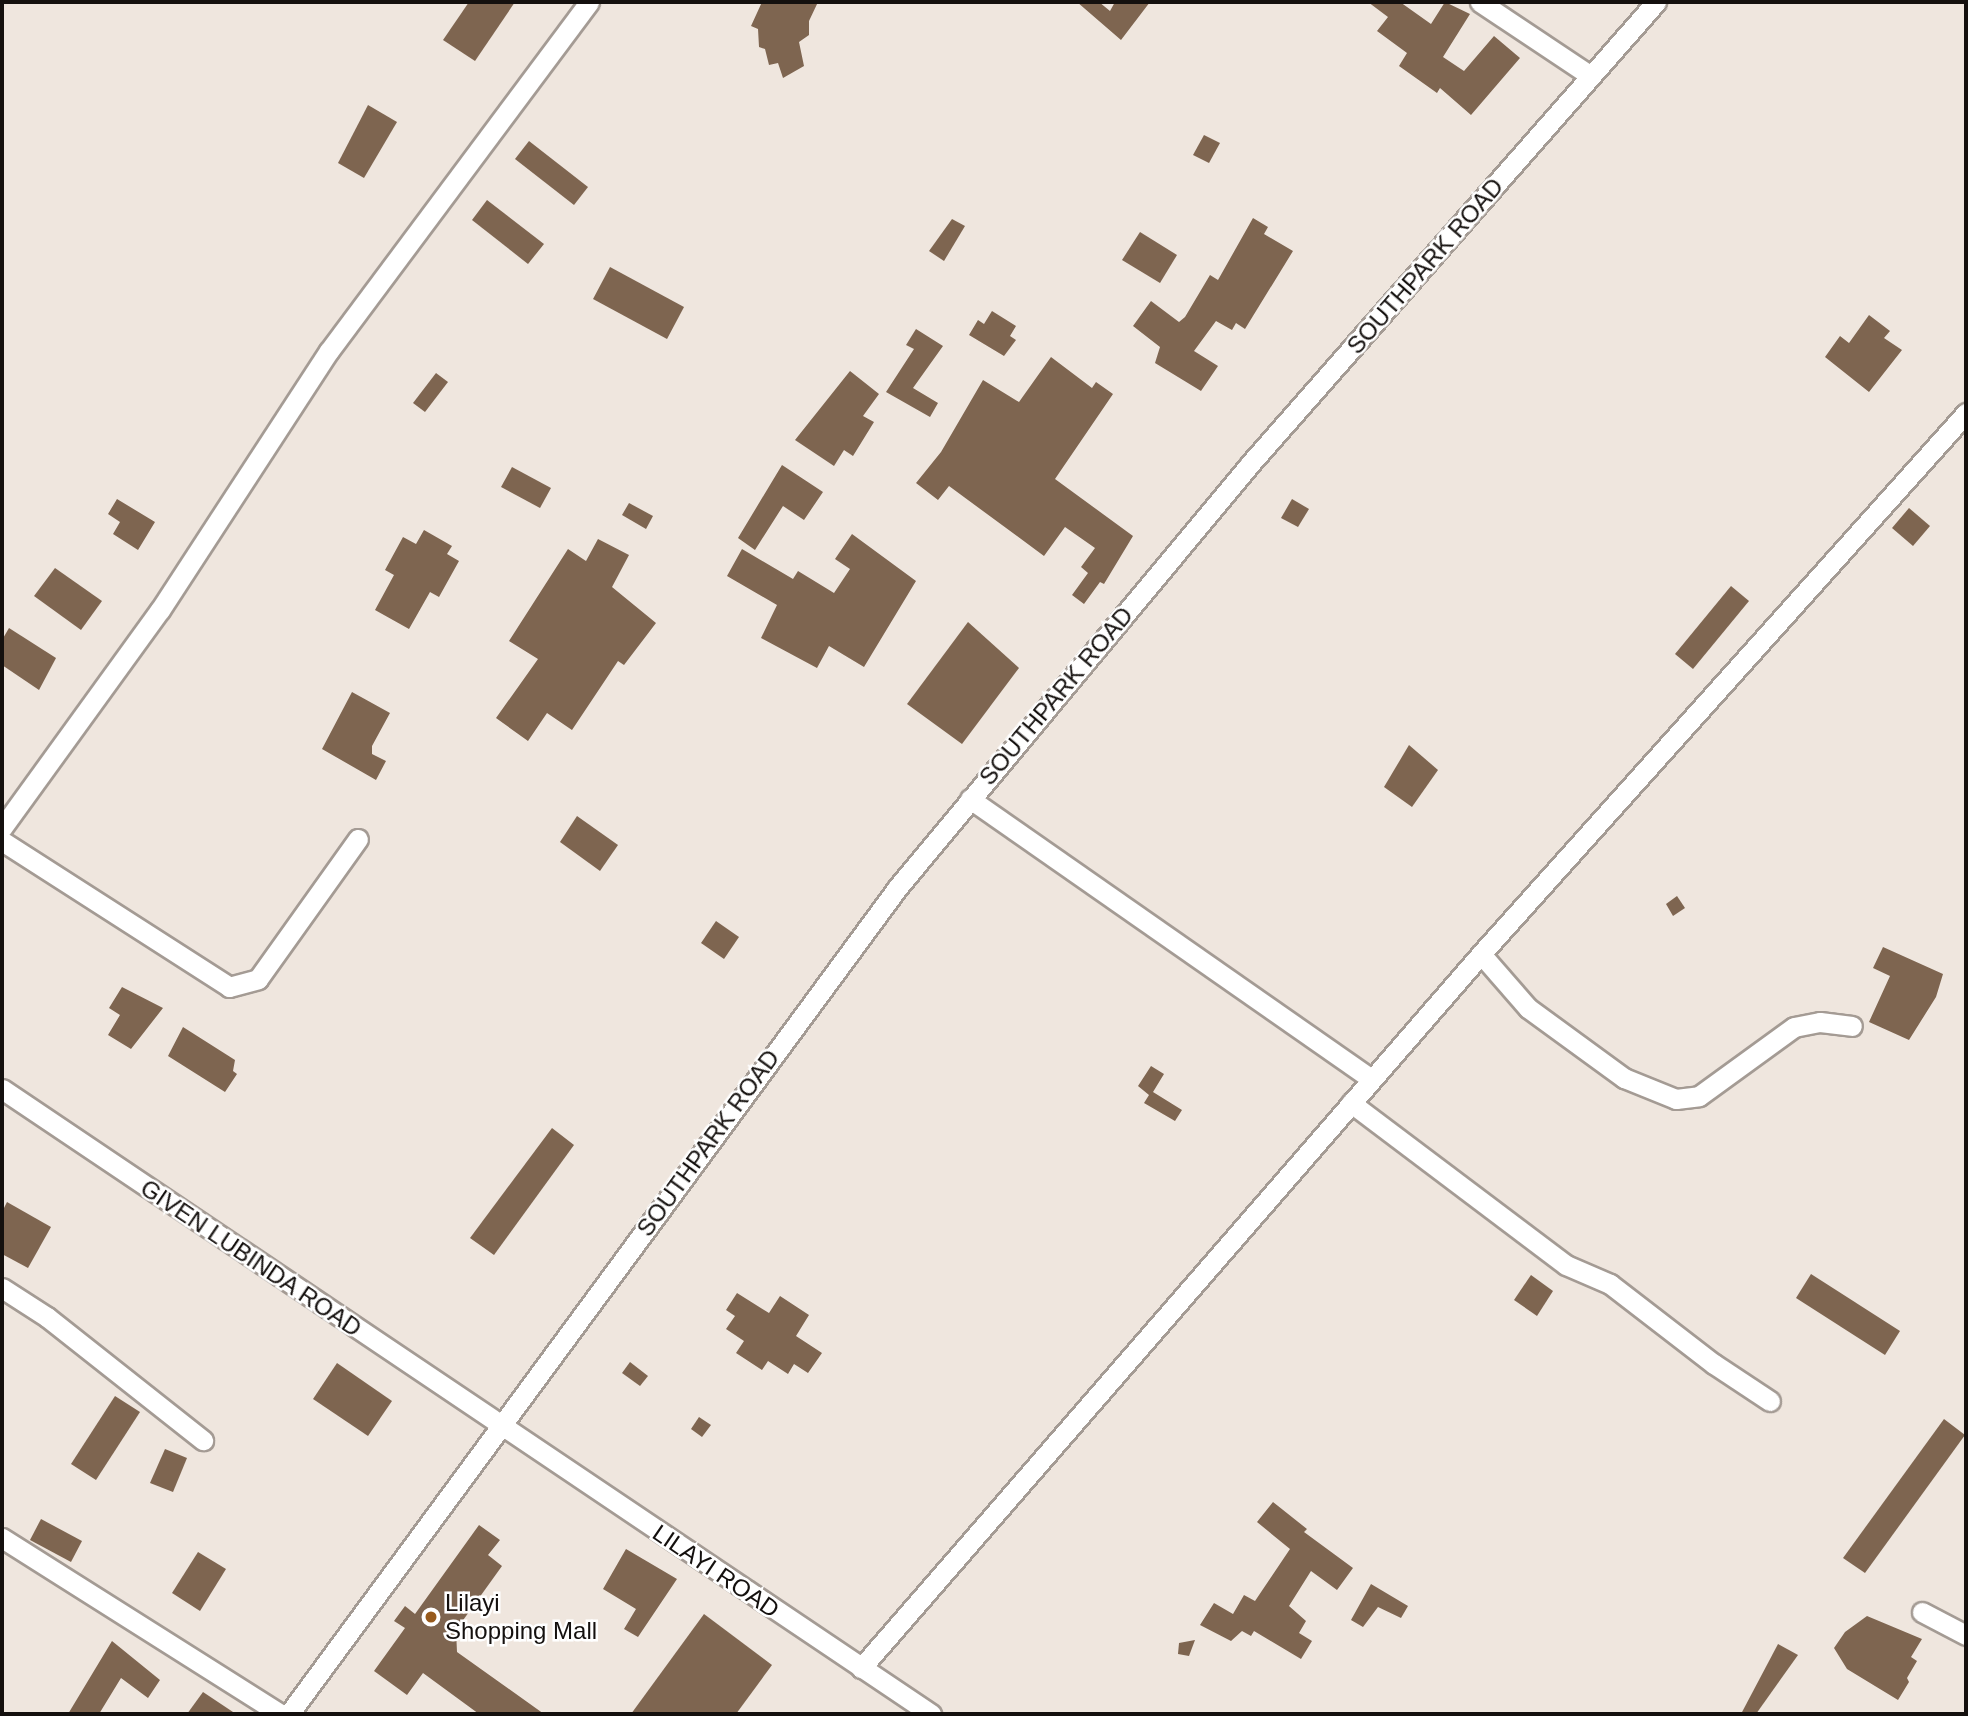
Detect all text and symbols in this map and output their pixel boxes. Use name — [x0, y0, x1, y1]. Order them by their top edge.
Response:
street label: SOUTHPARK ROAD — [1341, 172, 1509, 360]
street label: SOUTHPARK ROAD — [973, 601, 1139, 791]
street label: SOUTHPARK ROAD — [631, 1044, 785, 1242]
street label: GIVEN LUBINDA ROAD — [135, 1173, 367, 1343]
street label: LILAYI ROAD — [647, 1518, 785, 1624]
place label: Lilayi Shopping Mall — [445, 1589, 597, 1645]
marker: Lilayi Shopping Mall — [423, 1609, 439, 1625]

